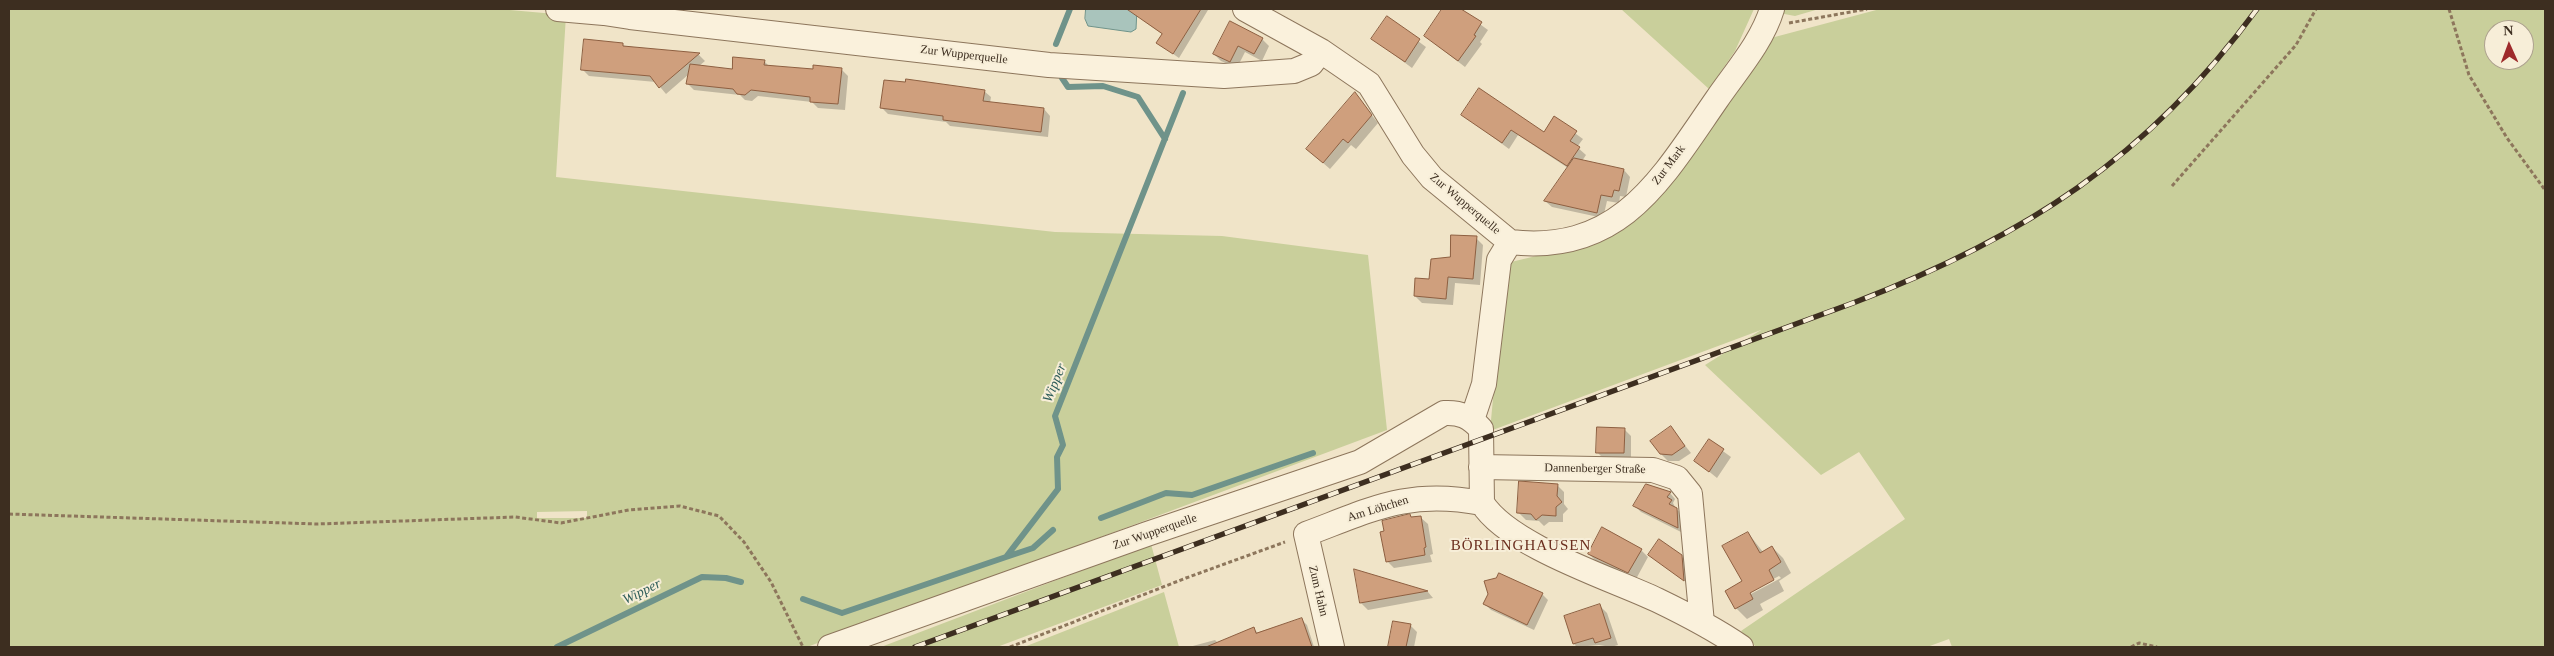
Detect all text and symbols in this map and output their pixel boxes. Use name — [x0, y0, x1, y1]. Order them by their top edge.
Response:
north arrow — [2484, 20, 2534, 70]
text: N — [2503, 23, 2514, 38]
street label: Zur Wupperquelle — [920, 43, 1008, 67]
street label: Zur Mark — [1649, 142, 1689, 188]
street label: Zur Wupperquelle — [1427, 170, 1503, 238]
water label: Wipper — [1040, 361, 1070, 405]
street label: Dannenberger Straße — [1544, 461, 1646, 477]
street label: Am Löhchen — [1346, 493, 1410, 525]
street label: Zur Wupperquelle — [1111, 511, 1199, 553]
district label: BÖRLINGHAUSEN — [1449, 537, 1593, 555]
street label: Zum Hahn — [1305, 564, 1331, 618]
water label: Wipper — [620, 576, 664, 608]

